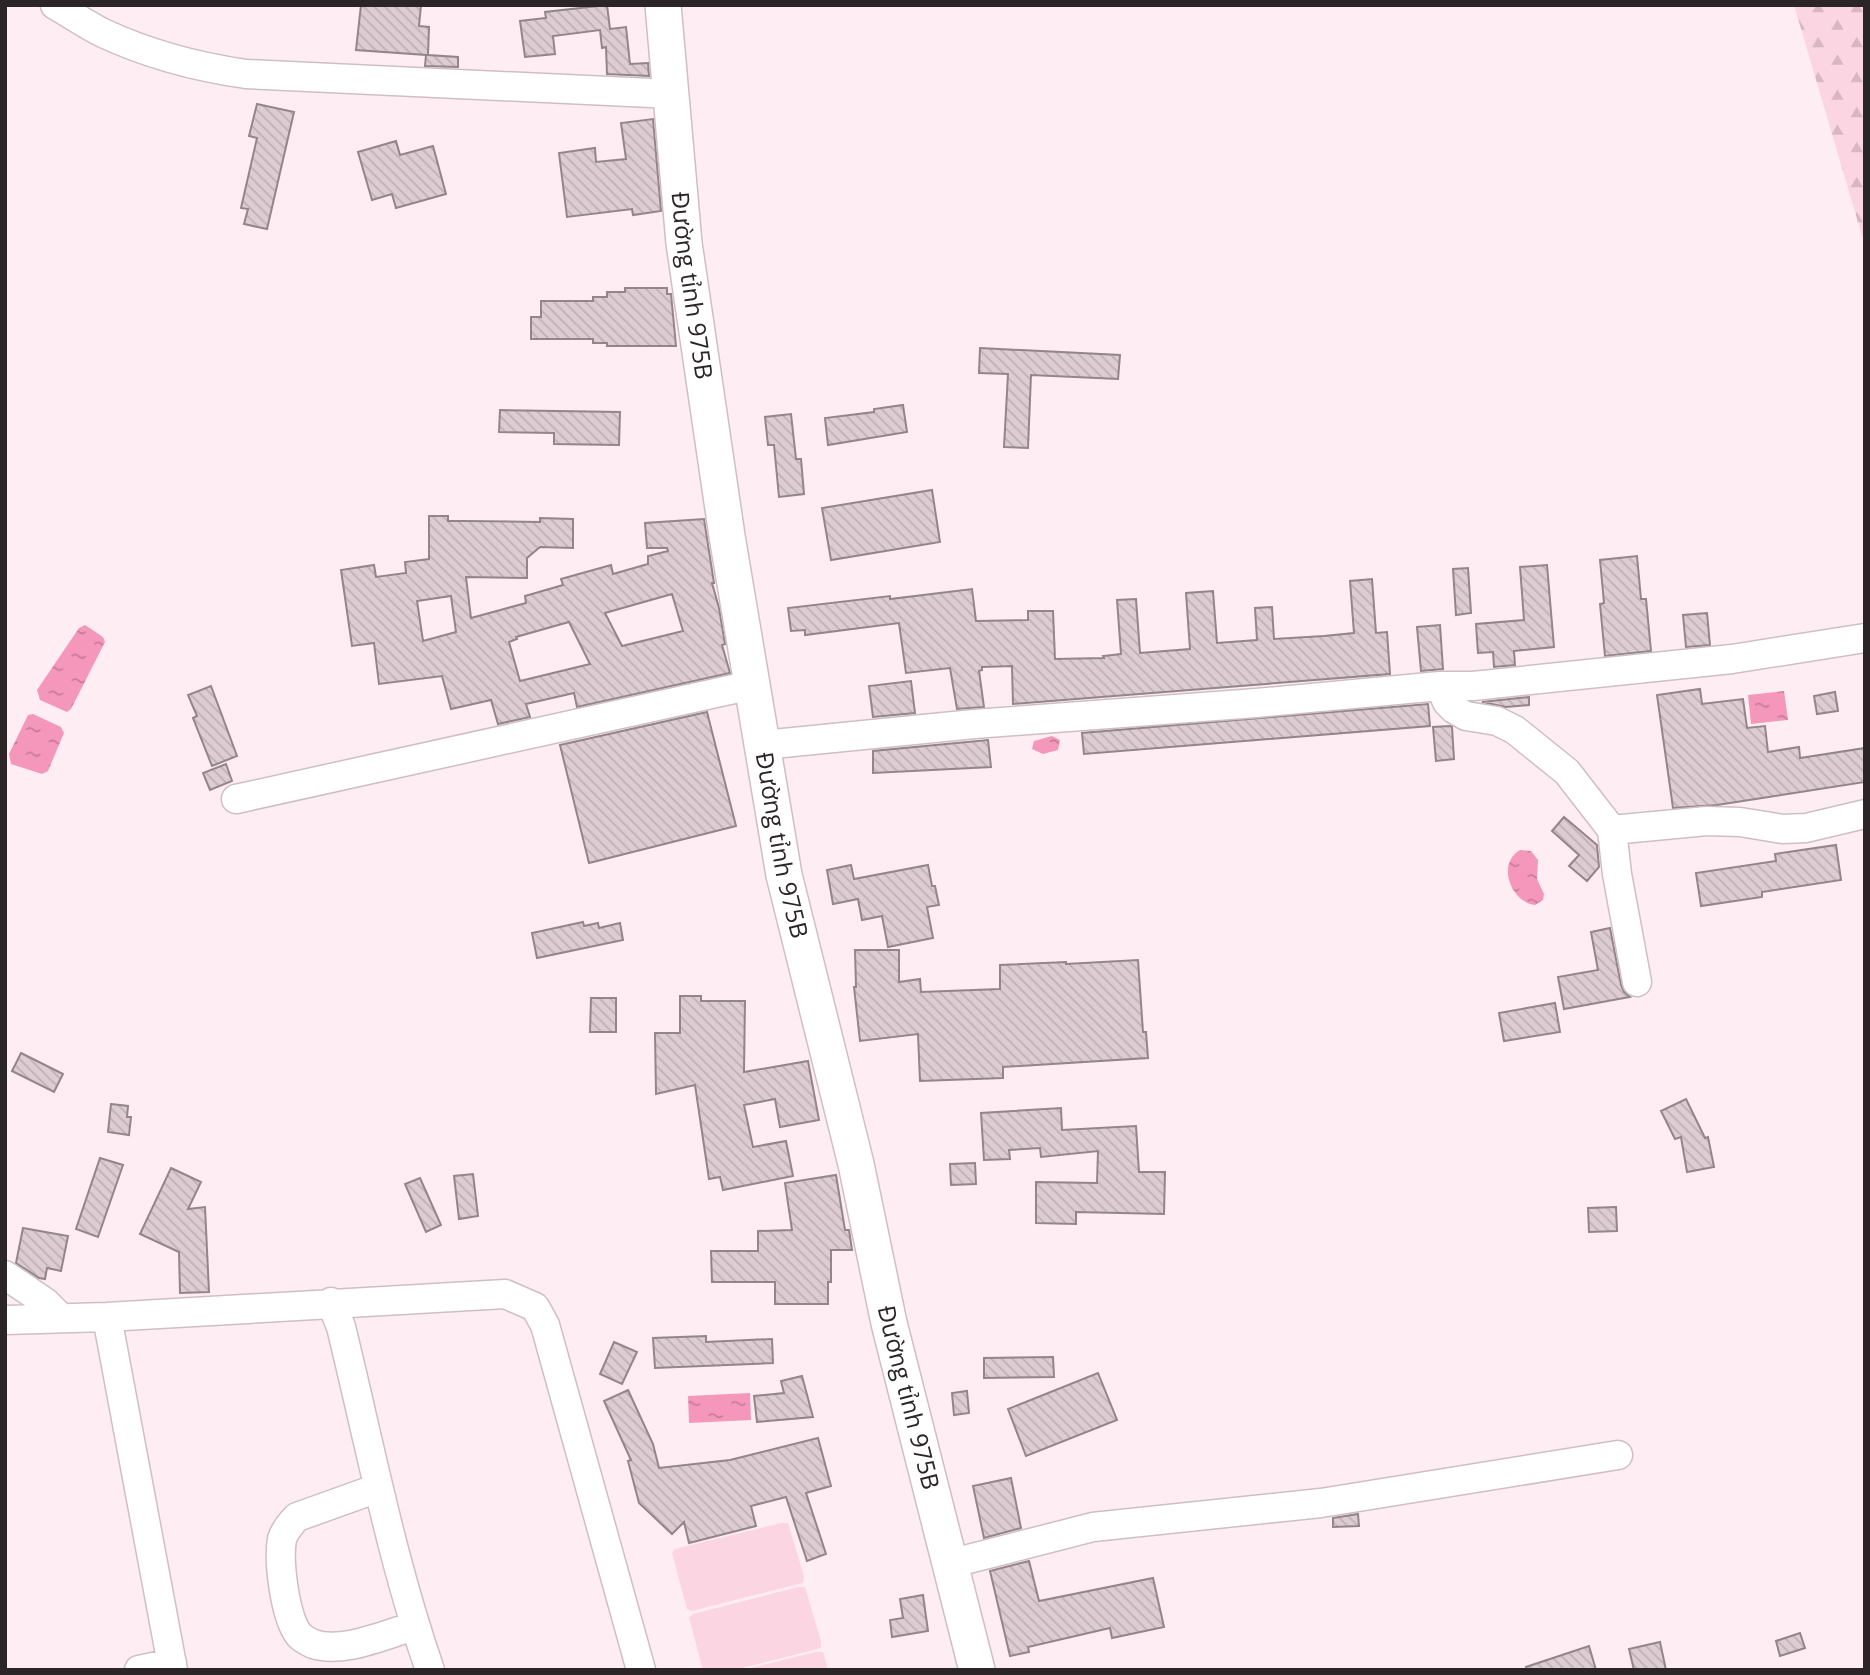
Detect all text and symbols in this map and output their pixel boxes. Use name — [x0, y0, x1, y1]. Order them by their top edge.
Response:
street label: Đường tỉnh 975B — [665, 190, 722, 381]
street label: Đường tỉnh 975B — [749, 749, 817, 941]
street label: Đường tỉnh 975B — [871, 1302, 949, 1493]

